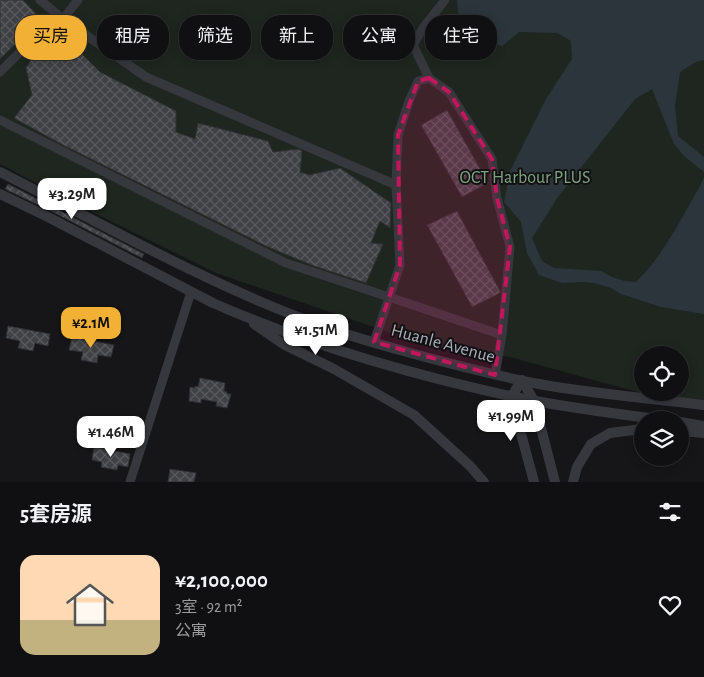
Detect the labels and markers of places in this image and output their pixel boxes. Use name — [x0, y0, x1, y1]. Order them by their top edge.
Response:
pin: ¥3.29M — [31, 178, 113, 220]
pin: ¥2.1M — [56, 306, 126, 349]
pin: ¥1.51M — [275, 314, 357, 356]
pin: ¥1.99M — [470, 400, 552, 442]
pin: ¥1.46M — [70, 416, 152, 458]

